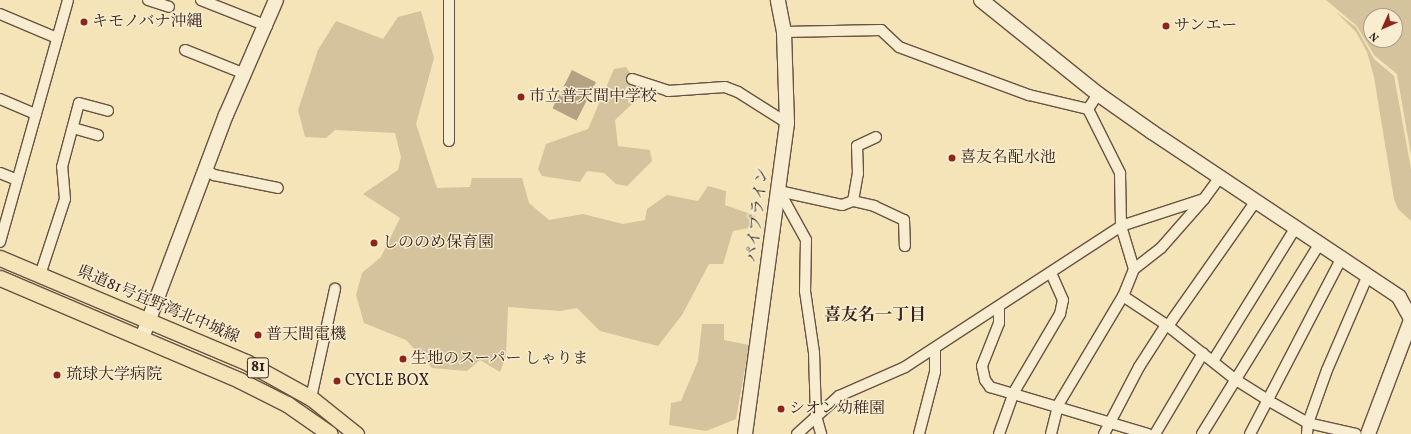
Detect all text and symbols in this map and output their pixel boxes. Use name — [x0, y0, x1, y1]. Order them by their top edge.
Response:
north arrow — [1363, 8, 1403, 48]
place label: キモノバナ沖縄 — [92, 12, 204, 32]
place label: サンエー — [1174, 16, 1238, 36]
marker: キモノバナ沖縄 — [79, 17, 89, 27]
marker: サンエー — [1161, 21, 1171, 31]
text: N — [1367, 28, 1383, 44]
place label: 市立普天間中学校 — [529, 87, 657, 107]
marker: 市立普天間中学校 — [516, 92, 526, 102]
place label: 喜友名配水池 — [960, 148, 1056, 168]
marker: 喜友名配水池 — [947, 153, 957, 163]
street label: パイプライン — [743, 166, 773, 264]
place label: しののめ保育園 — [382, 233, 494, 253]
marker: しののめ保育園 — [369, 238, 379, 248]
street label: 県道81号宜野湾北中城線 — [74, 262, 242, 348]
district label: 喜友名一丁目 — [824, 306, 926, 326]
place label: 普天間電機 — [266, 325, 346, 345]
marker: 普天間電機 — [253, 330, 263, 340]
place label: 生地のスーパー しゃりま — [411, 349, 589, 369]
marker: 生地のスーパー しゃりま — [398, 354, 408, 364]
road number: 81 — [246, 355, 270, 381]
place label: 琉球大学病院 — [66, 365, 162, 385]
marker: 琉球大学病院 — [51, 369, 63, 381]
place label: CYCLE BOX — [345, 371, 429, 391]
marker: CYCLE BOX — [332, 376, 342, 386]
place label: シオン幼稚園 — [789, 399, 885, 419]
marker: シオン幼稚園 — [776, 404, 786, 414]

